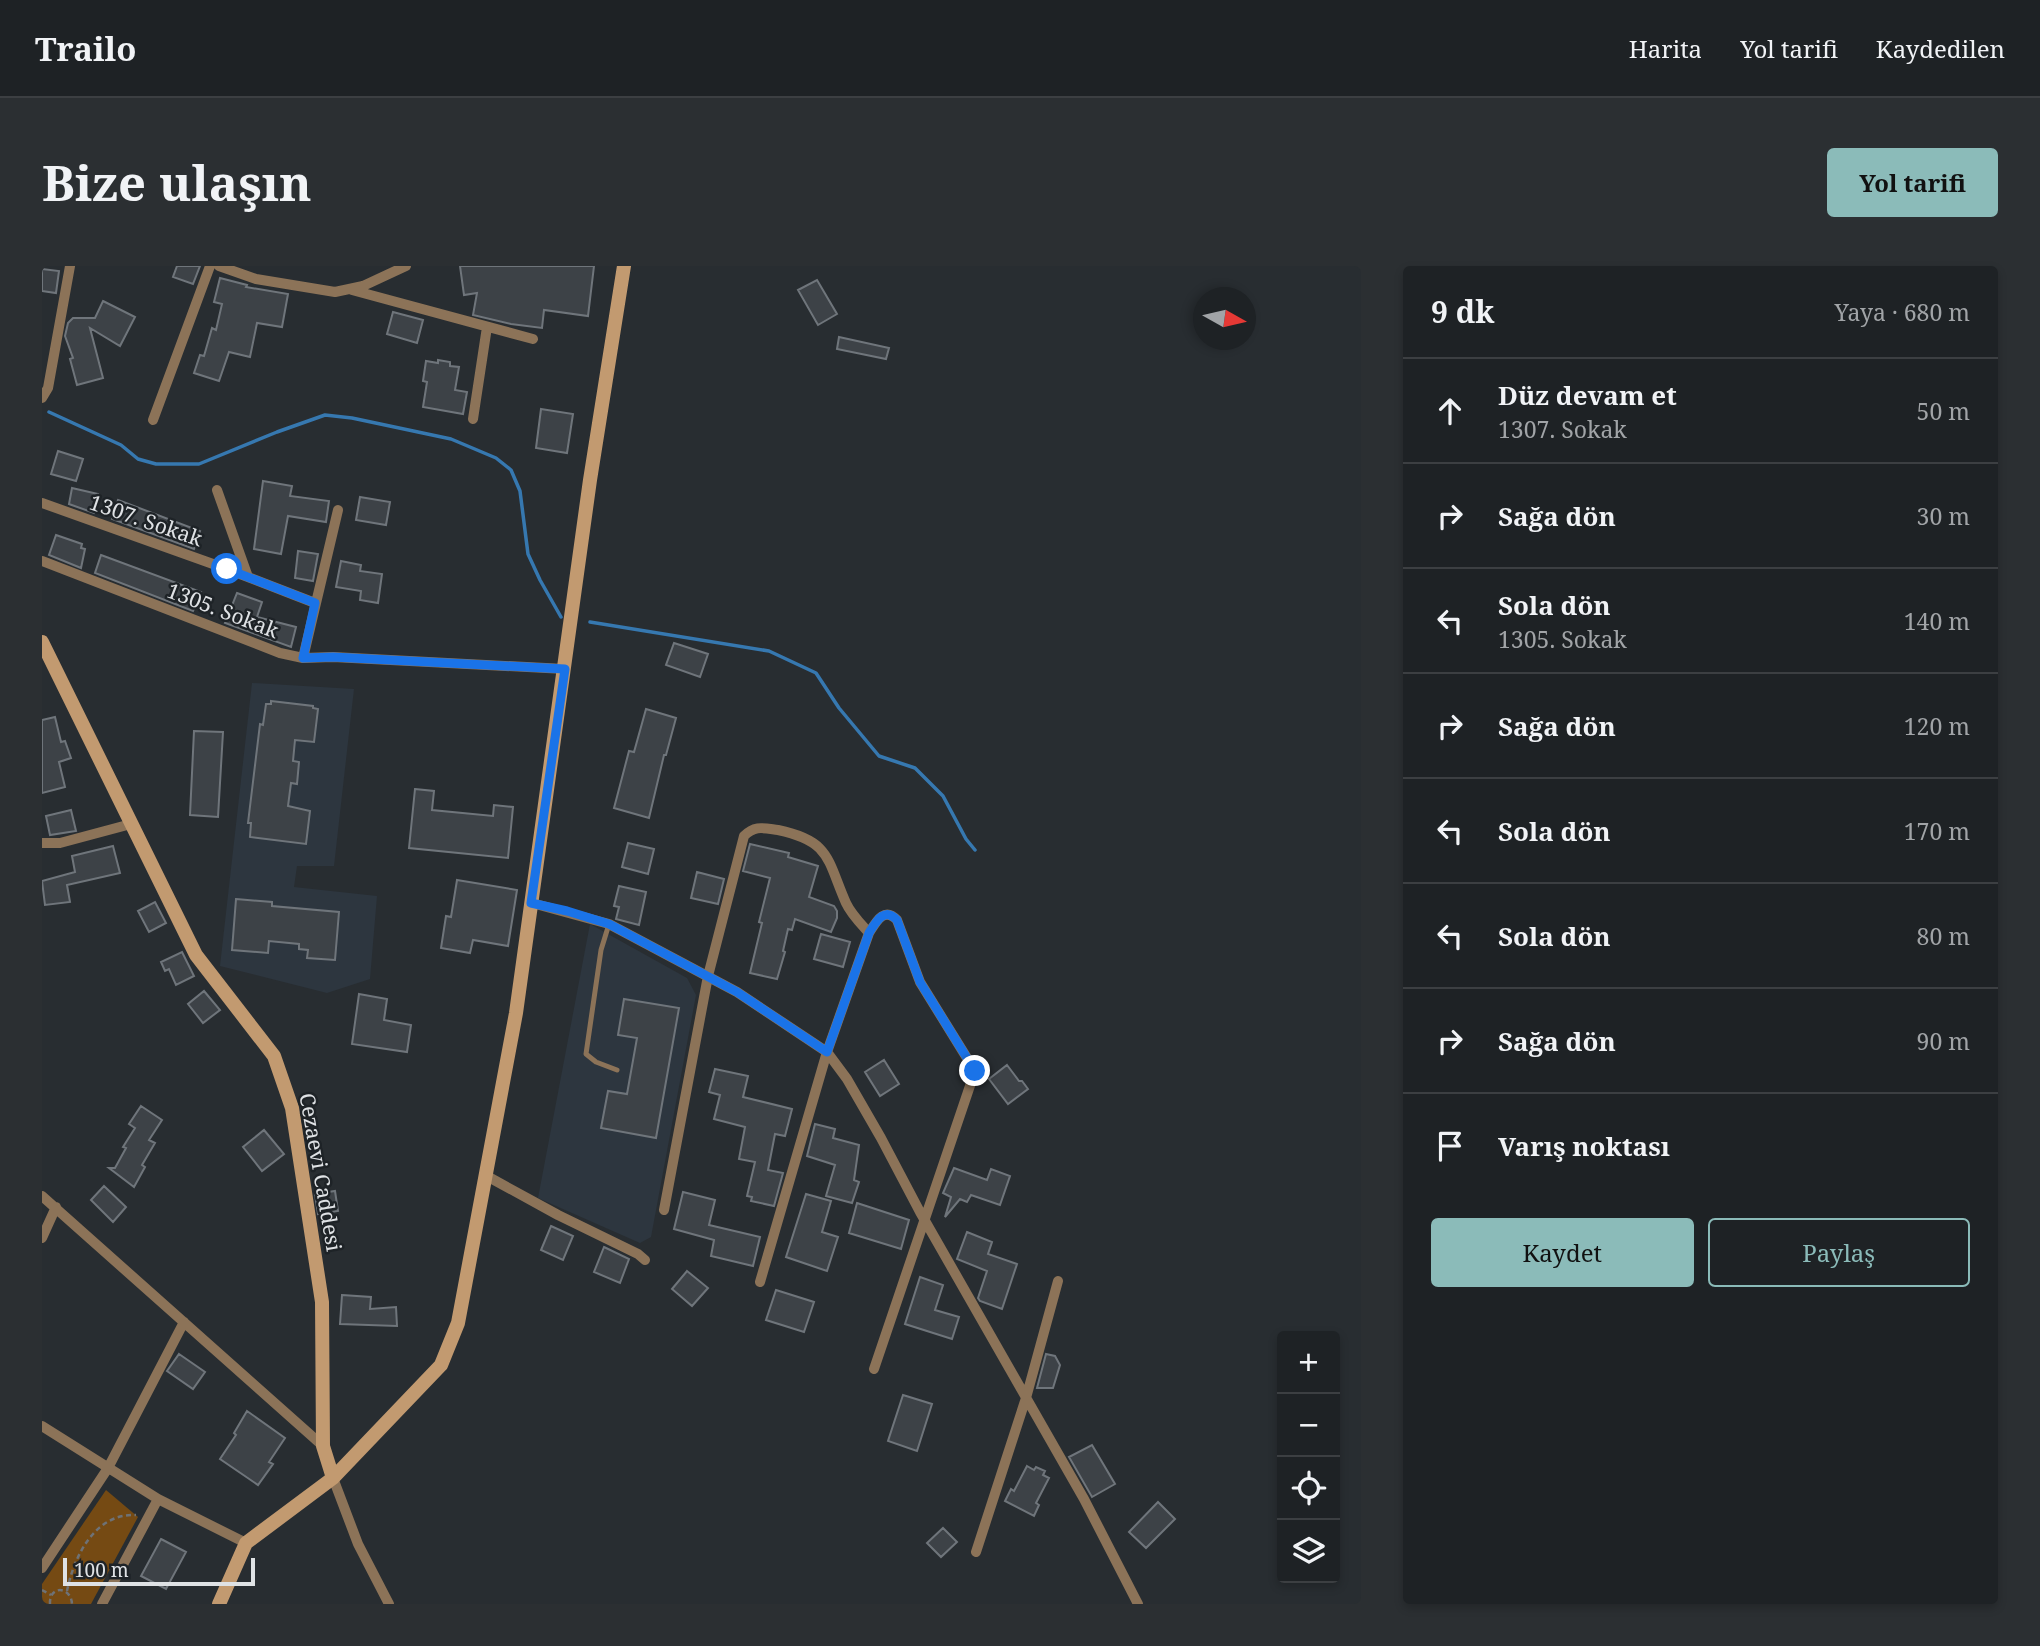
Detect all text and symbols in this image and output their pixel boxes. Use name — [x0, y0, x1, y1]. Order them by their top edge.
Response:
text: Trailo — [35, 26, 136, 71]
text: Harita — [1629, 32, 1702, 65]
text: Yol tarifi — [1740, 32, 1838, 65]
text: Kaydedilen — [1876, 32, 2005, 65]
button: Yol tarifi — [1827, 148, 1998, 217]
text: Bize ulaşın — [42, 149, 312, 215]
north arrow — [1193, 287, 1256, 350]
text: 9 dk — [1431, 291, 1494, 332]
text: Yaya · 680 m — [1835, 296, 1970, 328]
text: Düz devam et — [1498, 377, 1677, 413]
icon: ahead — [1431, 392, 1469, 430]
text: 50 m — [1917, 395, 1970, 427]
text: 1307. Sokak — [1498, 413, 1627, 445]
street label: 1307. Sokak — [86, 488, 207, 553]
icon: right — [1431, 497, 1469, 535]
text: Sağa dön — [1498, 498, 1616, 534]
text: 30 m — [1917, 500, 1970, 532]
route start — [211, 553, 242, 584]
street label: 1305. Sokak — [163, 576, 284, 644]
text: Sola dön — [1498, 587, 1611, 623]
icon: left — [1431, 602, 1469, 640]
text: 140 m — [1904, 605, 1970, 637]
text: 1305. Sokak — [1498, 623, 1627, 655]
icon: right — [1431, 707, 1469, 745]
text: Sağa dön — [1498, 708, 1616, 744]
text: 120 m — [1904, 710, 1970, 742]
icon: left — [1431, 812, 1469, 850]
text: Sola dön — [1498, 813, 1611, 849]
text: 170 m — [1904, 815, 1970, 847]
icon: left — [1431, 917, 1469, 955]
text: Sola dön — [1498, 918, 1611, 954]
text: 80 m — [1917, 920, 1970, 952]
icon: right — [1431, 1022, 1469, 1060]
text: Sağa dön — [1498, 1023, 1616, 1059]
text: 90 m — [1917, 1025, 1970, 1057]
route end — [959, 1055, 990, 1086]
street label: Cezaevi Caddesi — [293, 1091, 349, 1254]
icon: arrive — [1431, 1127, 1469, 1165]
text: Varış noktası — [1498, 1128, 1670, 1164]
button: Kaydet — [1431, 1218, 1694, 1287]
button: Paylaş — [1708, 1218, 1970, 1287]
map controls — [1277, 1331, 1340, 1583]
button: + — [1277, 1331, 1340, 1394]
button: − — [1277, 1394, 1340, 1457]
button: locate — [1277, 1457, 1340, 1520]
button: layers — [1277, 1520, 1340, 1583]
scale bar — [63, 1555, 256, 1587]
text: 100 m — [74, 1557, 129, 1583]

